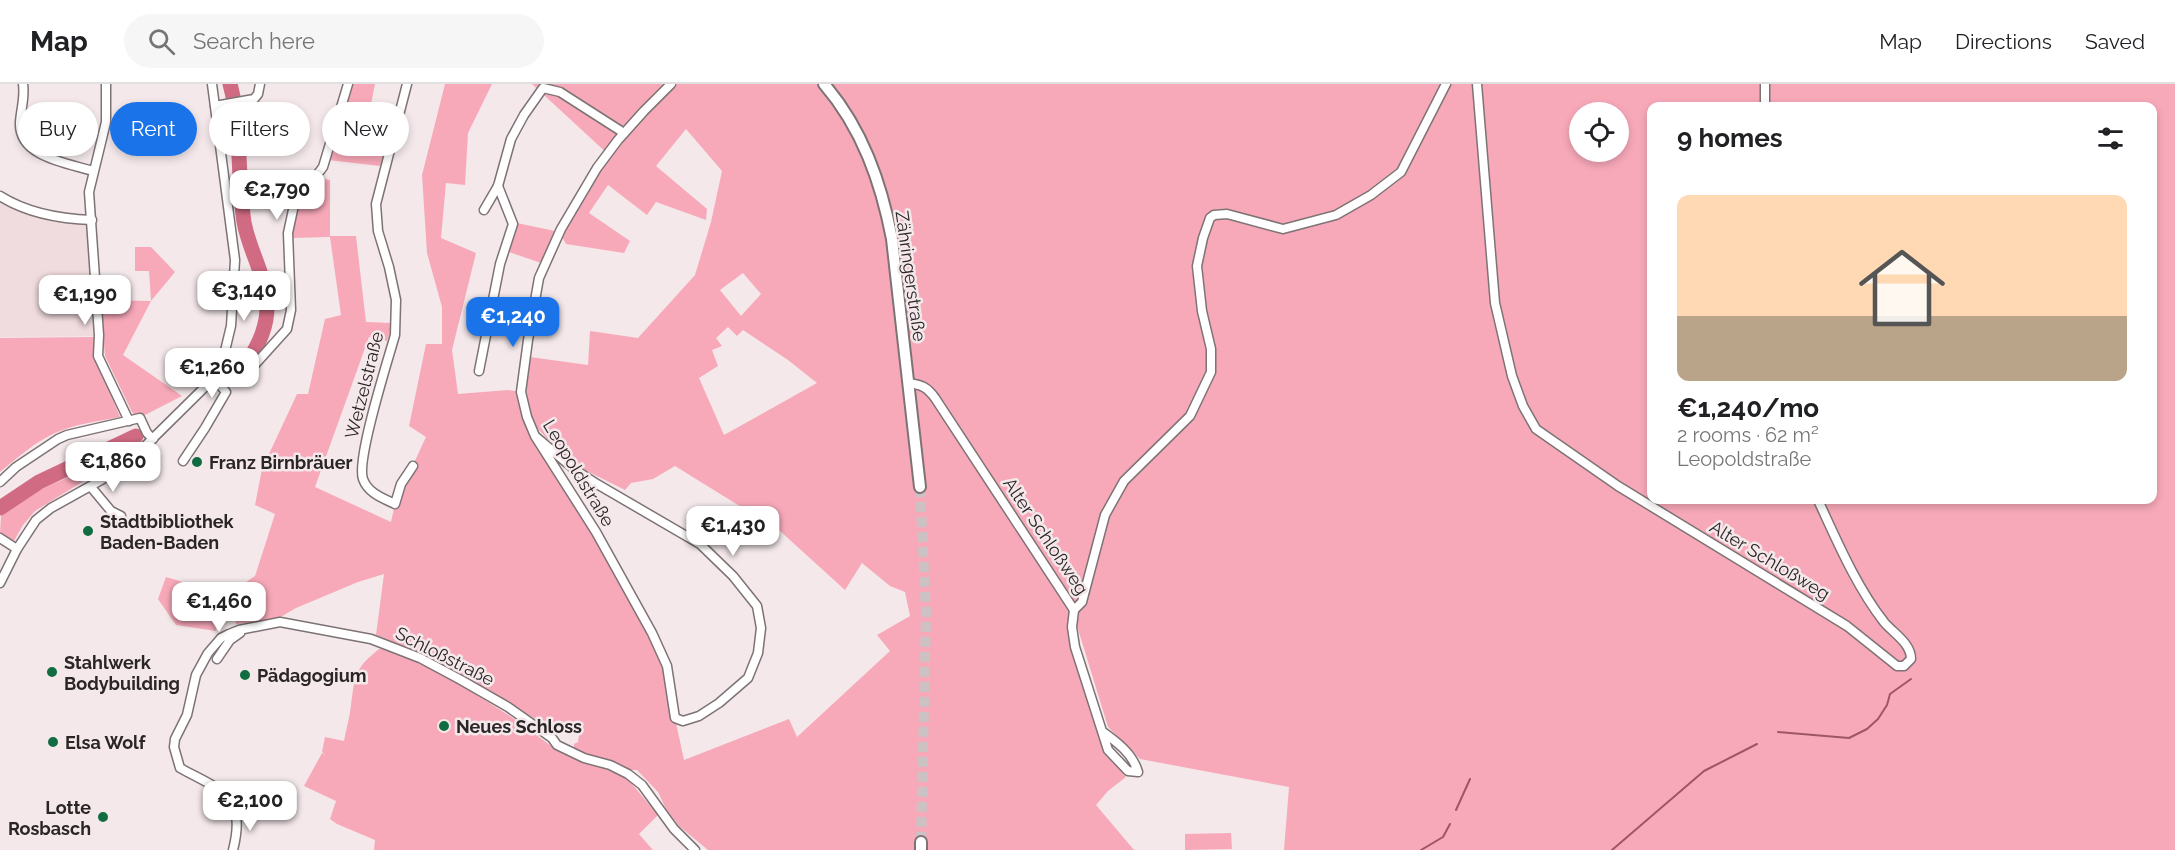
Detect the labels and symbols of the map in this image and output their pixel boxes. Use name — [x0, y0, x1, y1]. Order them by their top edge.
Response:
pin: €2,790 — [228, 170, 326, 221]
street label: Zähringerstraße — [891, 209, 931, 343]
pin: €3,140 — [195, 271, 293, 322]
pin: €1,190 — [36, 275, 134, 326]
pin: €1,240 — [464, 297, 562, 348]
street label: Wetzelstraße — [341, 329, 388, 441]
pin: €1,260 — [163, 348, 261, 399]
street label: Leopoldstraße — [539, 416, 619, 531]
pin: €1,860 — [64, 442, 162, 493]
place label: Franz Birnbräuer — [209, 452, 352, 473]
marker: Franz Birnbräuer — [190, 455, 204, 469]
street label: Alter Schloßweg — [999, 474, 1093, 598]
pin: €1,430 — [684, 506, 782, 557]
place label: Stadtbibliothek Baden-Baden — [100, 511, 235, 553]
street label: Alter Schloßweg — [1706, 516, 1834, 604]
marker: Stadtbibliothek Baden-Baden — [81, 524, 95, 538]
pin: €1,460 — [170, 582, 268, 633]
street label: Schloßstraße — [392, 622, 498, 690]
place label: Stahlwerk Bodybuilding — [64, 652, 180, 694]
marker: Stahlwerk Bodybuilding — [45, 665, 59, 679]
place label: Pädagogium — [257, 665, 367, 686]
marker: Pädagogium — [238, 668, 252, 682]
place label: Neues Schloss — [456, 716, 582, 737]
marker: Neues Schloss — [437, 719, 451, 733]
place label: Elsa Wolf — [65, 732, 147, 753]
marker: Elsa Wolf — [46, 735, 60, 749]
pin: €2,100 — [201, 781, 299, 832]
place label: Lotte Rosbasch — [8, 797, 91, 839]
marker: Lotte Rosbasch — [96, 810, 110, 824]

